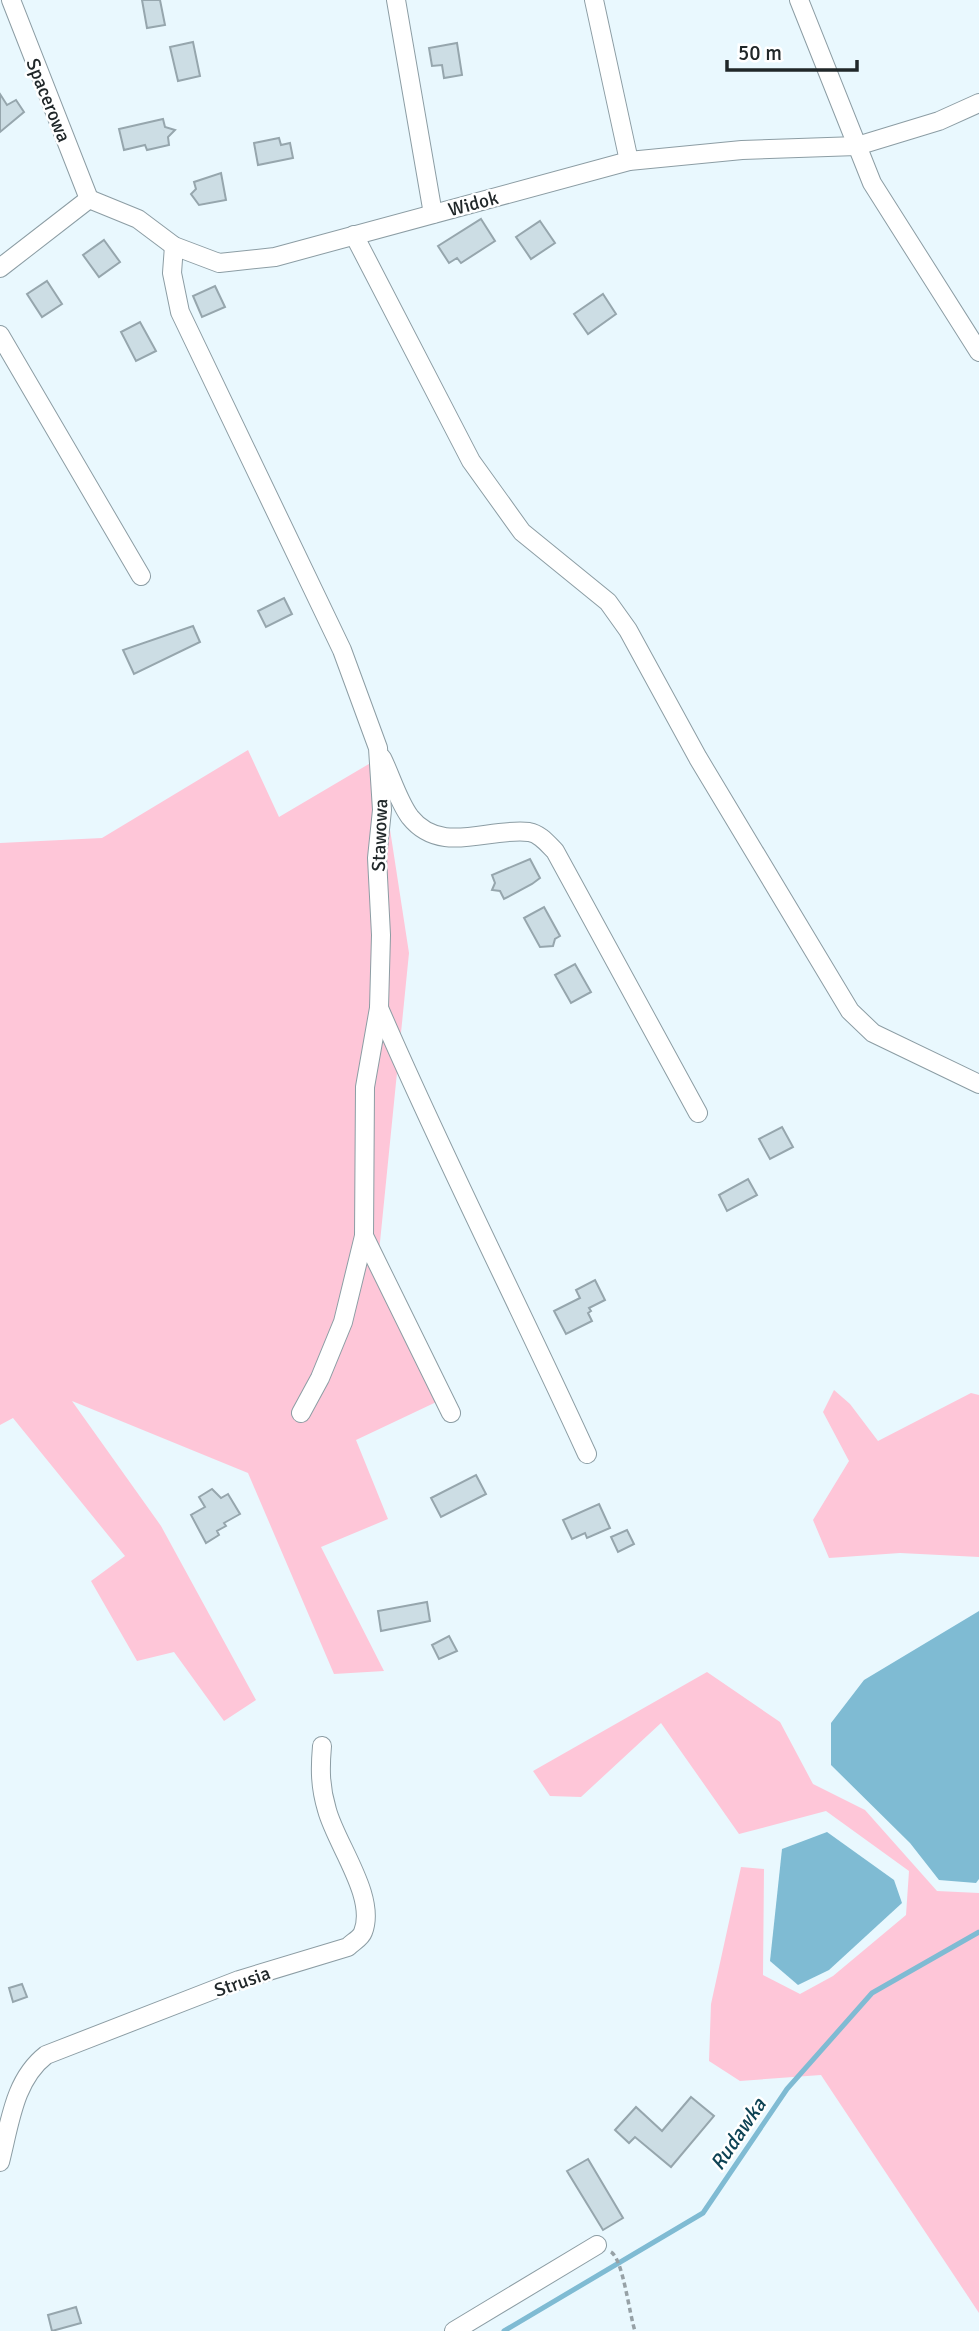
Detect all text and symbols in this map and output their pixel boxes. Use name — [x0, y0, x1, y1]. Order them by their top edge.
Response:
scale bar — [727, 28, 856, 72]
text: 50 m — [738, 40, 782, 66]
street label: Spacerowa — [20, 55, 76, 146]
street label: Widok — [446, 186, 501, 222]
street label: Stawowa — [367, 798, 393, 872]
street label: Strusia — [211, 1961, 274, 2003]
water label: Rudawka — [704, 2092, 772, 2175]

